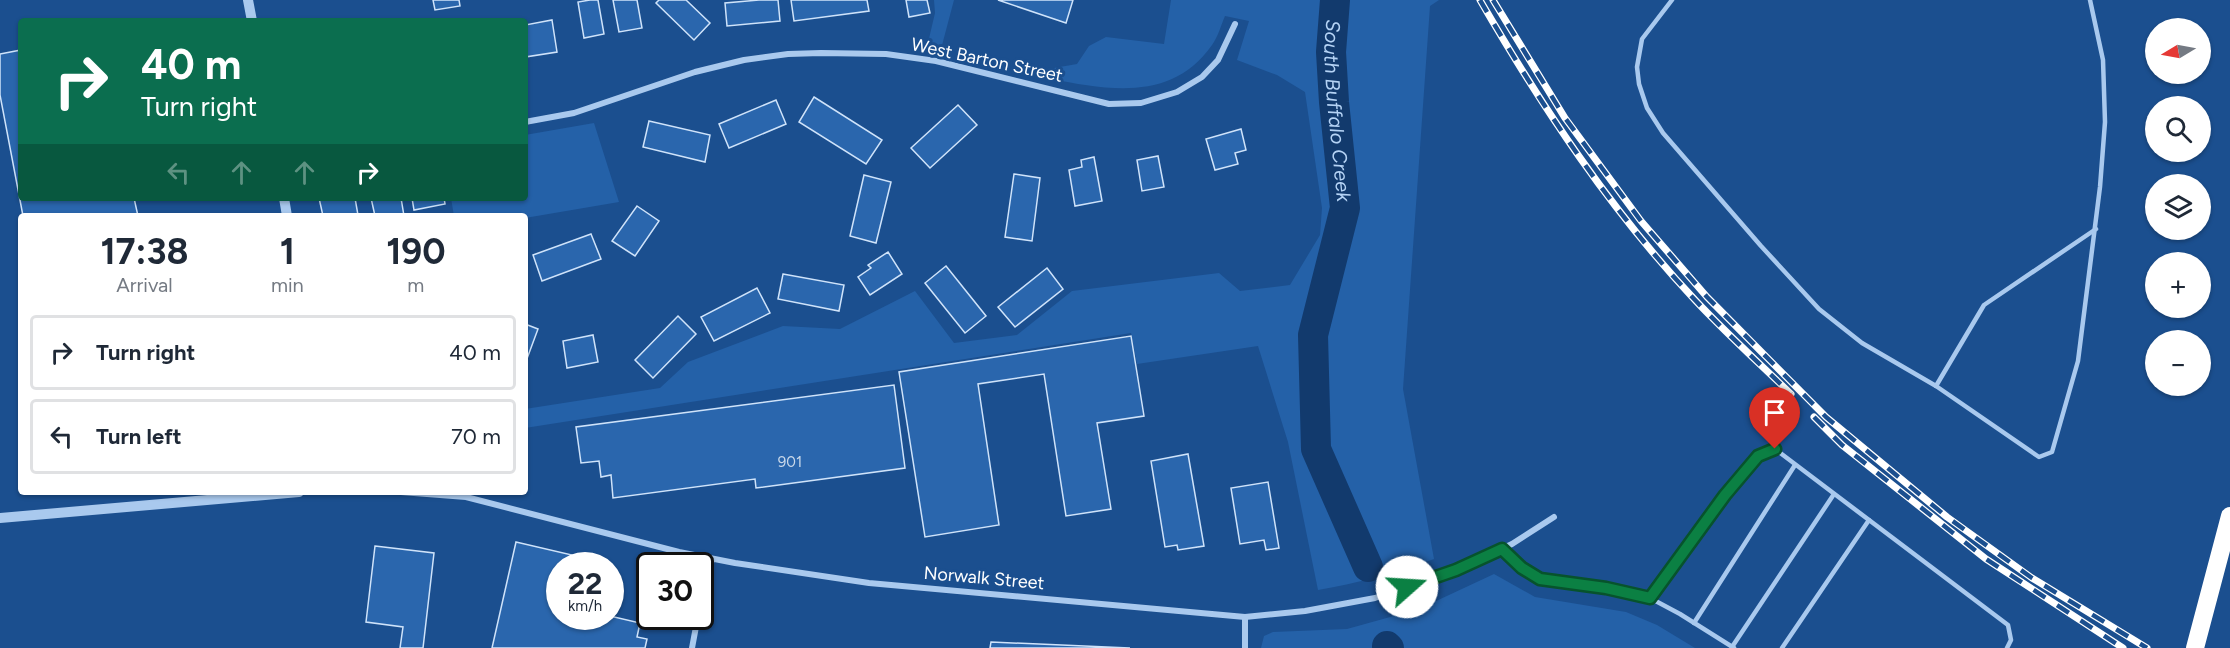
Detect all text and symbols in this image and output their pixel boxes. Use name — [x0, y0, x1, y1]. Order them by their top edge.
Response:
north arrow — [2145, 18, 2211, 84]
map controls — [2145, 18, 2211, 396]
water label: South Buffalo Creek — [1319, 19, 1356, 204]
street label: West Barton Street — [909, 33, 1065, 87]
text: 40 m — [141, 39, 241, 90]
icon: right — [42, 42, 120, 120]
text: Turn right — [141, 90, 257, 123]
button: search — [2145, 96, 2211, 162]
icon: left — [162, 156, 195, 189]
icon: ahead — [225, 156, 258, 189]
icon: ahead — [288, 156, 321, 189]
icon: right — [351, 156, 384, 189]
button: layers — [2145, 174, 2211, 240]
text: 17:38 — [100, 230, 189, 273]
text: 1 — [280, 230, 295, 273]
text: 190 — [386, 230, 446, 273]
button: + — [2145, 252, 2211, 318]
text: Arrival — [116, 273, 173, 297]
text: min — [271, 273, 304, 297]
text: m — [407, 273, 424, 297]
button: − — [2145, 330, 2211, 396]
icon: right — [45, 336, 78, 369]
text: Turn right — [96, 339, 195, 366]
text: 40 m — [449, 339, 501, 366]
pin — [1749, 387, 1800, 449]
icon: arrive — [1758, 396, 1791, 429]
icon: left — [45, 420, 78, 453]
text: Turn left — [96, 423, 182, 450]
text: 70 m — [451, 423, 501, 450]
house number: 901 — [778, 453, 802, 471]
speed limit sign: 30 — [636, 552, 714, 630]
position arrow — [1375, 555, 1439, 619]
street label: Norwalk Street — [923, 562, 1045, 594]
text: 22 — [568, 565, 602, 602]
text: km/h — [568, 597, 602, 615]

